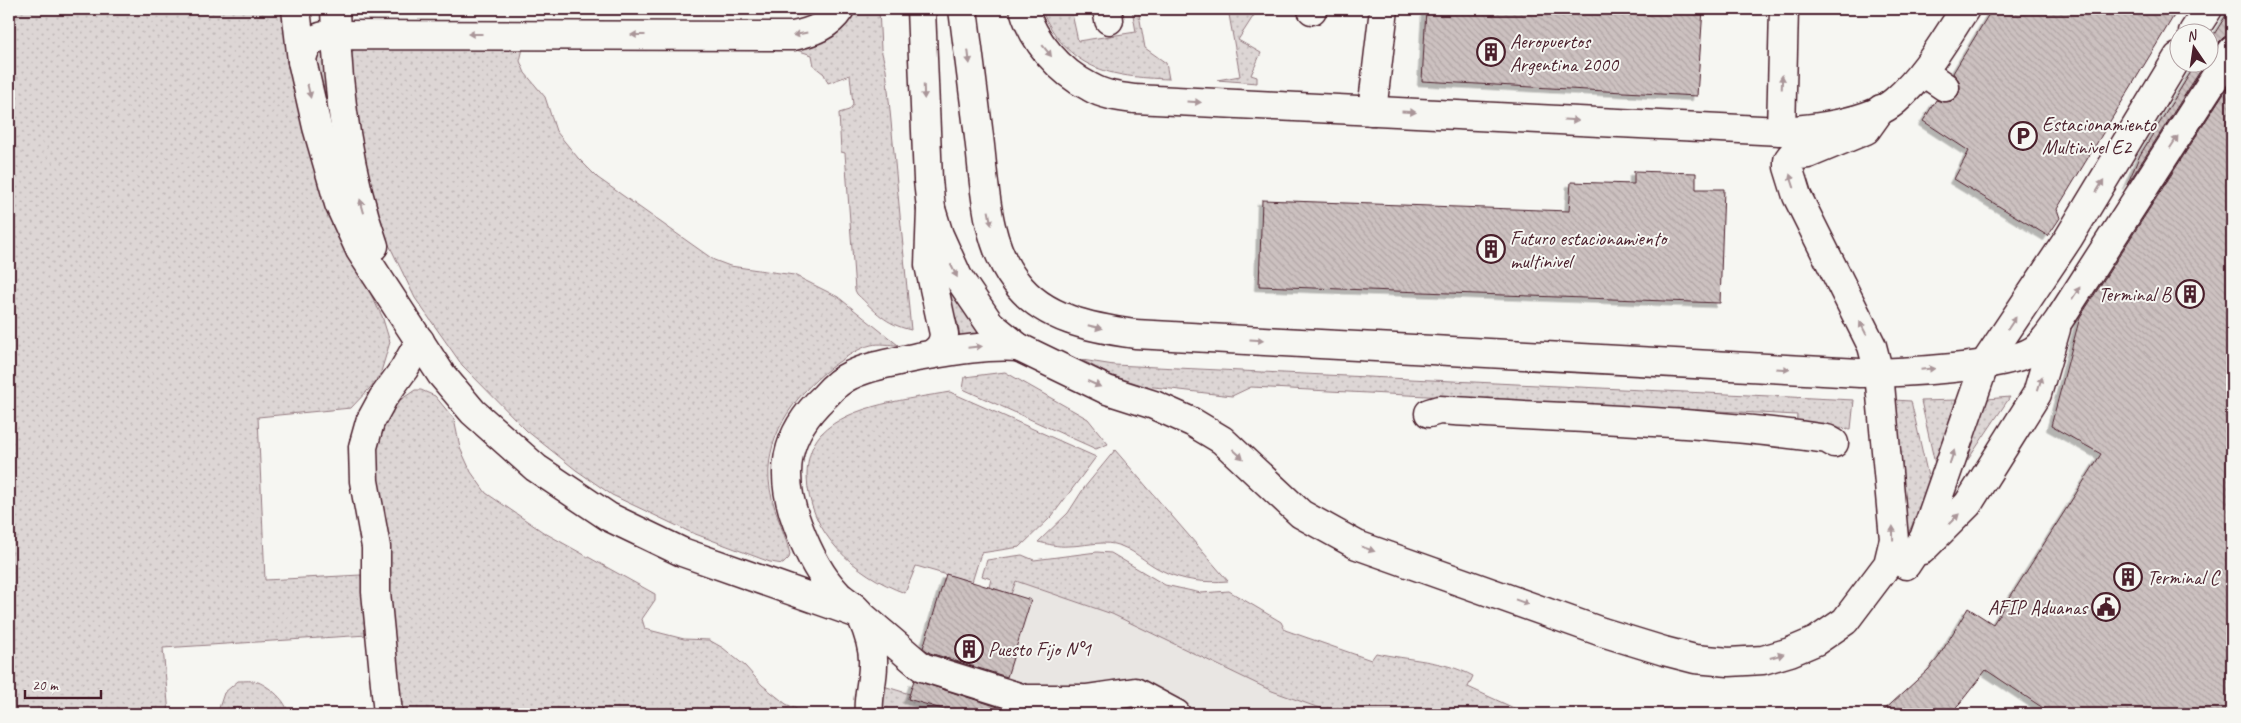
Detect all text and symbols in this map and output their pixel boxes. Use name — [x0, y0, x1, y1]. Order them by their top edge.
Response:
north arrow — [2168, 22, 2218, 72]
text: N — [2185, 26, 2200, 45]
place label: Aeropuertos Argentina 2000 — [1510, 29, 1620, 77]
one-way arrow — [467, 30, 483, 38]
one-way arrow — [792, 30, 807, 38]
one-way arrow — [629, 31, 645, 39]
building icon: Aeropuertos Argentina 2000 — [1476, 37, 1506, 67]
one-way arrow — [1042, 44, 1053, 57]
one-way arrow — [965, 49, 973, 65]
one-way arrow — [1778, 74, 1786, 90]
one-way arrow — [305, 84, 313, 99]
one-way arrow — [921, 85, 929, 101]
one-way arrow — [1186, 98, 1202, 106]
one-way arrow — [1401, 109, 1417, 117]
place label: Estacionamiento Multinivel E2 — [2042, 112, 2157, 160]
one-way arrow — [1563, 117, 1579, 125]
parking icon: Estacionamiento Multinivel E2 — [2008, 121, 2038, 151]
one-way arrow — [2169, 135, 2179, 148]
one-way arrow — [1788, 174, 1796, 189]
one-way arrow — [2095, 180, 2105, 193]
one-way arrow — [357, 198, 365, 213]
one-way arrow — [987, 211, 995, 227]
place label: Futuro estacionamiento multinivel — [1510, 226, 1668, 274]
building icon: Futuro estacionamiento multinivel — [1476, 234, 1506, 264]
one-way arrow — [950, 264, 958, 278]
building icon: Terminal B — [2175, 279, 2205, 309]
place label: Terminal B — [2098, 282, 2173, 307]
one-way arrow — [2072, 286, 2081, 300]
one-way arrow — [2007, 316, 2017, 329]
one-way arrow — [1858, 320, 1867, 335]
one-way arrow — [1087, 324, 1102, 332]
one-way arrow — [1249, 337, 1265, 345]
one-way arrow — [968, 343, 984, 351]
one-way arrow — [1920, 365, 1936, 373]
one-way arrow — [1775, 366, 1791, 374]
one-way arrow — [2037, 375, 2045, 390]
one-way arrow — [1087, 381, 1101, 389]
one-way arrow — [1232, 449, 1245, 460]
one-way arrow — [1949, 449, 1956, 464]
one-way arrow — [1947, 513, 1959, 525]
one-way arrow — [1889, 524, 1897, 540]
one-way arrow — [1361, 546, 1376, 553]
building icon: Terminal C — [2113, 562, 2143, 592]
place label: Terminal C — [2147, 565, 2221, 590]
public building icon: AFIP Aduanas — [2091, 592, 2121, 622]
place label: AFIP Aduanas — [1988, 595, 2089, 620]
one-way arrow — [1515, 598, 1530, 606]
building icon: Puesto Fijo N°1 — [954, 634, 984, 664]
place label: Puesto Fijo N°1 — [988, 637, 1092, 662]
one-way arrow — [1770, 651, 1785, 659]
scale bar — [25, 668, 101, 700]
text: 20 m — [32, 676, 59, 695]

